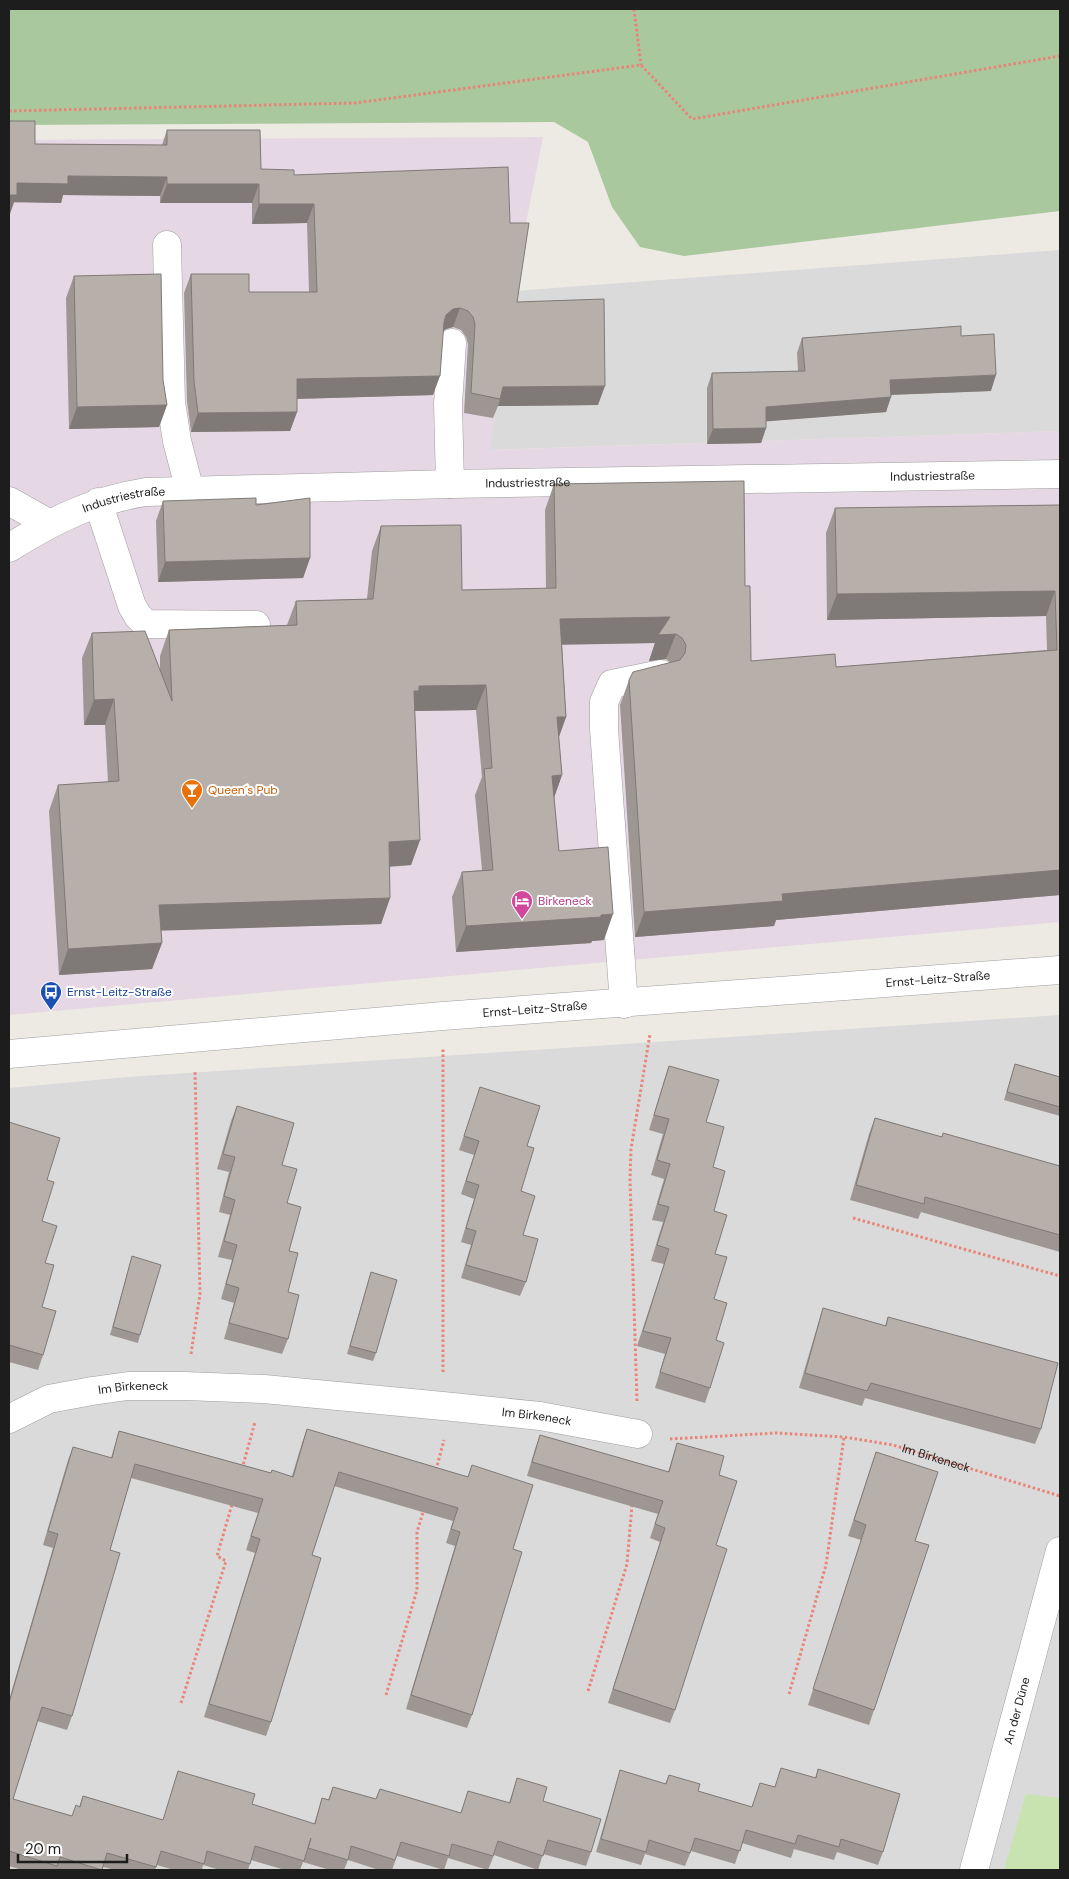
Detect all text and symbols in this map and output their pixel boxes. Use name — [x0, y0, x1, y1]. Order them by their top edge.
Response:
street label: Industriestraße — [890, 467, 975, 485]
street label: Industriestraße — [485, 474, 570, 491]
street label: Industriestraße — [80, 483, 166, 517]
bar icon: Queen´s Pub — [180, 778, 204, 809]
place label: Queen´s Pub — [208, 782, 278, 798]
hotel icon: Birkeneck — [510, 889, 534, 920]
place label: Birkeneck — [538, 893, 592, 909]
street label: Ernst-Leitz-Straße — [885, 967, 991, 991]
bus stop icon: Ernst-Leitz-Straße — [39, 980, 63, 1011]
place label: Ernst-Leitz-Straße — [67, 984, 172, 1000]
street label: Ernst-Leitz-Straße — [482, 997, 588, 1021]
street label: Im Birkeneck — [97, 1378, 168, 1398]
street label: Im Birkeneck — [501, 1404, 573, 1430]
street label: Im Birkeneck — [900, 1440, 972, 1476]
street label: An der Düne — [1000, 1675, 1034, 1746]
scale bar — [18, 1832, 126, 1864]
text: 20 m — [25, 1839, 61, 1859]

